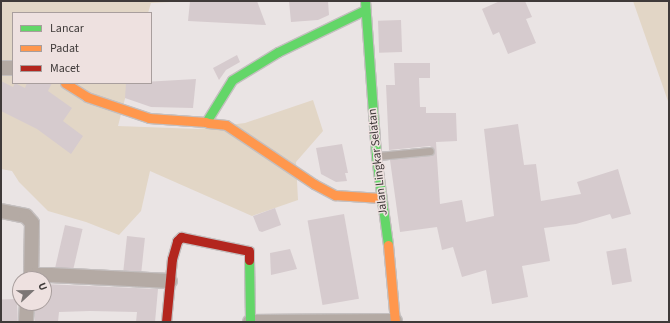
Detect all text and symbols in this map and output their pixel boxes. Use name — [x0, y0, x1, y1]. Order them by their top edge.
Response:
legend — [12, 12, 152, 84]
text: Lancar — [50, 20, 84, 37]
text: Padat — [50, 40, 79, 57]
text: Macet — [50, 60, 80, 77]
street label: Jalan Lingkar Selatan — [365, 108, 391, 216]
north arrow — [12, 271, 52, 311]
text: U — [34, 280, 51, 293]

